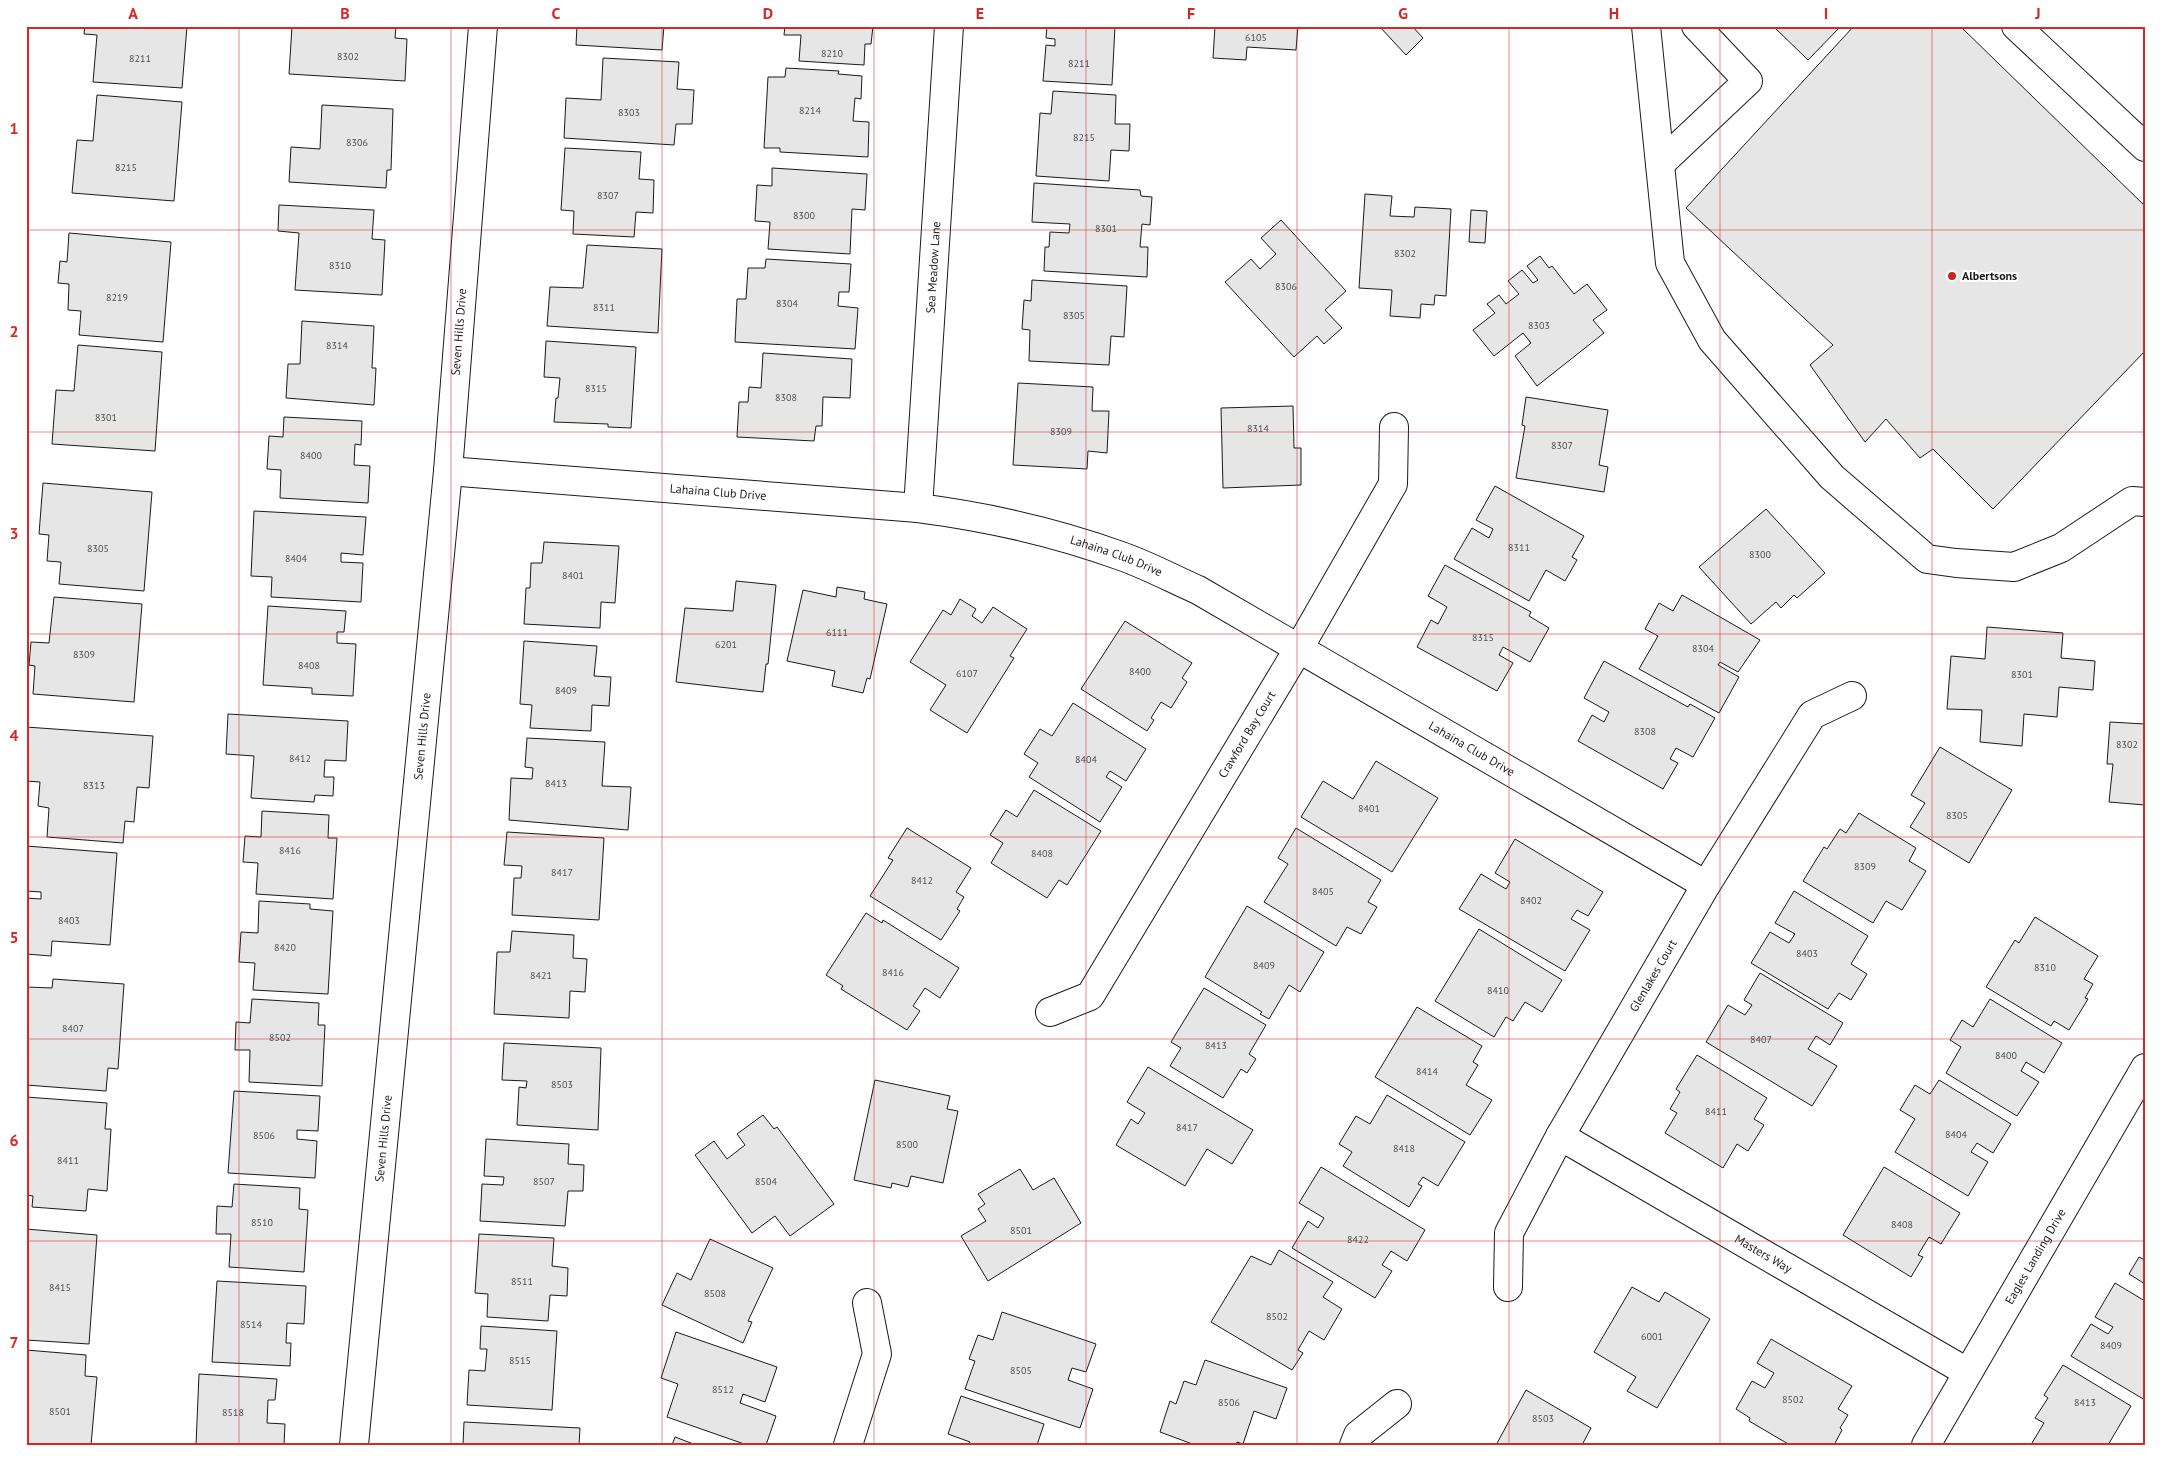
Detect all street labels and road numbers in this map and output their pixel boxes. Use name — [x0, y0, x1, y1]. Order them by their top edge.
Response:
street label: Sea Meadow Lane — [923, 221, 943, 314]
street label: Seven Hills Drive — [448, 288, 469, 376]
street label: Lahaina Club Drive — [669, 480, 767, 503]
street label: Lahaina Club Drive — [1069, 532, 1165, 579]
street label: Crawford Bay Court — [1215, 688, 1278, 781]
street label: Seven Hills Drive — [410, 692, 434, 780]
street label: Lahaina Club Drive — [1426, 718, 1517, 779]
street label: Glenlakes Court — [1626, 937, 1680, 1014]
street label: Seven Hills Drive — [371, 1094, 395, 1183]
street label: Eagles Landing Drive — [2001, 1206, 2069, 1307]
street label: Masters Way — [1732, 1231, 1795, 1276]

